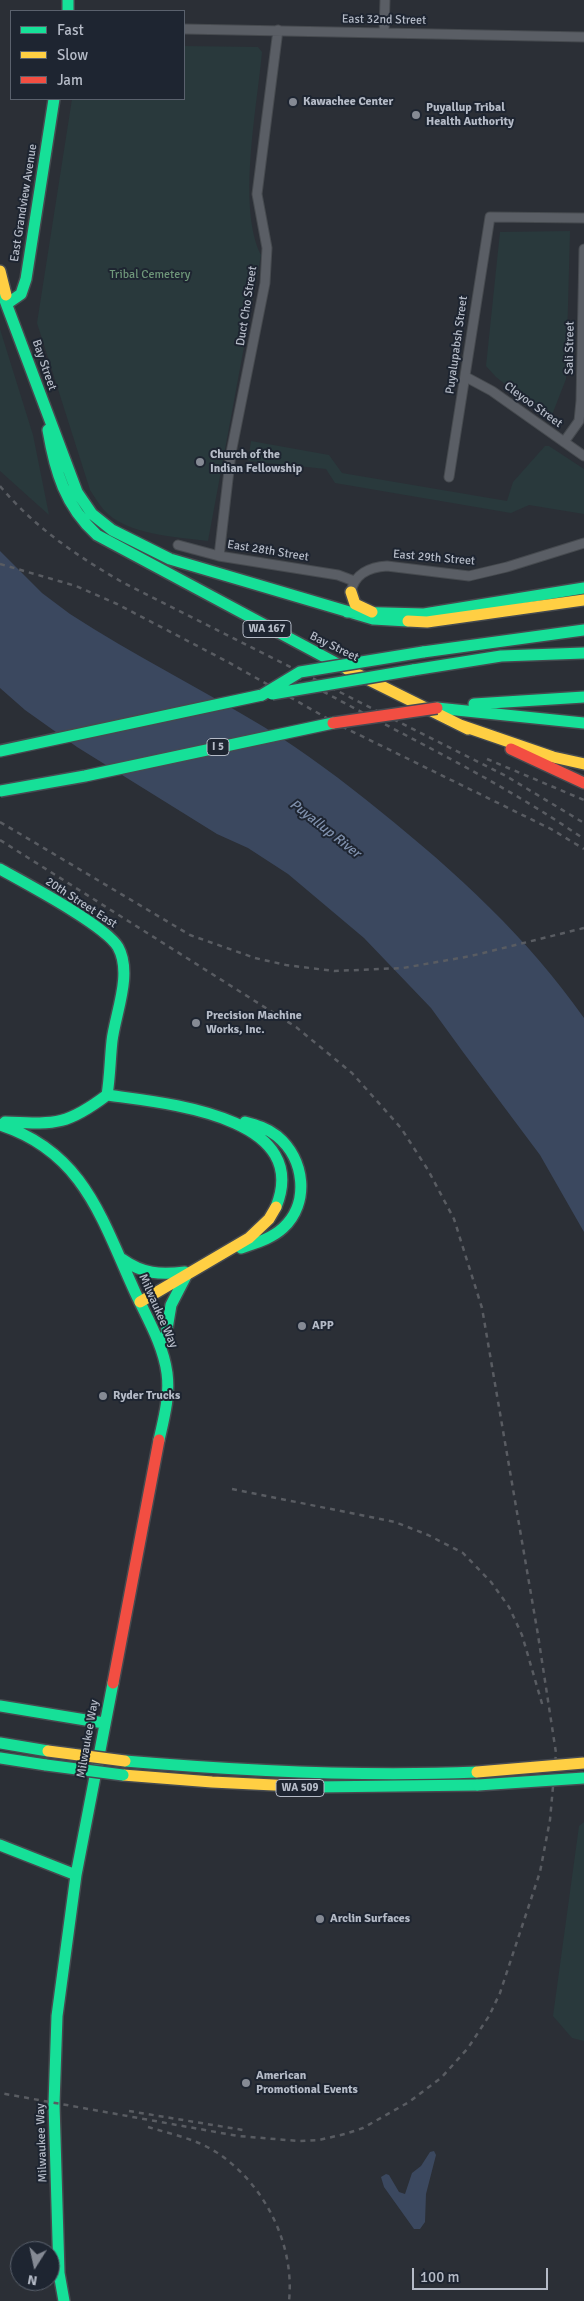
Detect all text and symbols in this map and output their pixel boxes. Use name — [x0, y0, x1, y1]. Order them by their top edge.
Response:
legend — [10, 10, 185, 100]
street label: East 32nd Street — [342, 12, 426, 28]
text: Fast — [57, 21, 84, 39]
text: Slow — [57, 46, 88, 64]
text: Jam — [57, 71, 83, 89]
place label: Kawachee Center — [303, 95, 393, 109]
marker: Kawachee Center — [287, 96, 299, 108]
place label: Puyallup Tribal Health Authority — [426, 101, 514, 129]
marker: Puyallup Tribal Health Authority — [410, 109, 422, 121]
street label: East Grandview Avenue — [8, 143, 40, 263]
street label: Duct Cho Street — [234, 265, 260, 347]
park label: Tribal Cemetery — [110, 268, 190, 282]
street label: Puyalupabsh Street — [443, 295, 471, 395]
street label: Sali Street — [562, 321, 578, 375]
street label: Bay Street — [29, 338, 59, 392]
street label: Cleyoo Street — [501, 379, 565, 431]
place label: Church of the Indian Fellowship — [210, 448, 302, 476]
marker: Church of the Indian Fellowship — [194, 456, 206, 468]
street label: East 28th Street — [226, 537, 310, 565]
street label: East 29th Street — [392, 547, 476, 569]
road number: WA 167 — [243, 620, 291, 638]
street label: Bay Street — [307, 629, 361, 665]
road number: I 5 — [207, 739, 229, 756]
water label: Puyallup River — [286, 796, 364, 862]
street label: 20th Street East — [42, 875, 120, 931]
place label: Precision Machine Works, Inc. — [206, 1009, 302, 1037]
marker: Precision Machine Works, Inc. — [190, 1017, 202, 1029]
street label: Milwaukee Way — [135, 1272, 181, 1350]
place label: APP — [312, 1319, 334, 1333]
marker: APP — [296, 1320, 308, 1332]
place label: Ryder Trucks — [113, 1389, 180, 1403]
marker: Ryder Trucks — [97, 1390, 109, 1402]
street label: Milwaukee Way — [74, 1699, 102, 1779]
road number: WA 509 — [276, 1780, 324, 1796]
place label: Arclin Surfaces — [330, 1912, 410, 1926]
marker: Arclin Surfaces — [314, 1913, 326, 1925]
place label: American Promotional Events — [256, 2069, 358, 2097]
marker: American Promotional Events — [240, 2077, 252, 2089]
street label: Milwaukee Way — [33, 2103, 51, 2183]
north arrow — [10, 2241, 60, 2291]
scale bar — [414, 2258, 550, 2290]
text: 100 m — [420, 2268, 460, 2286]
text: N — [26, 2271, 39, 2289]

